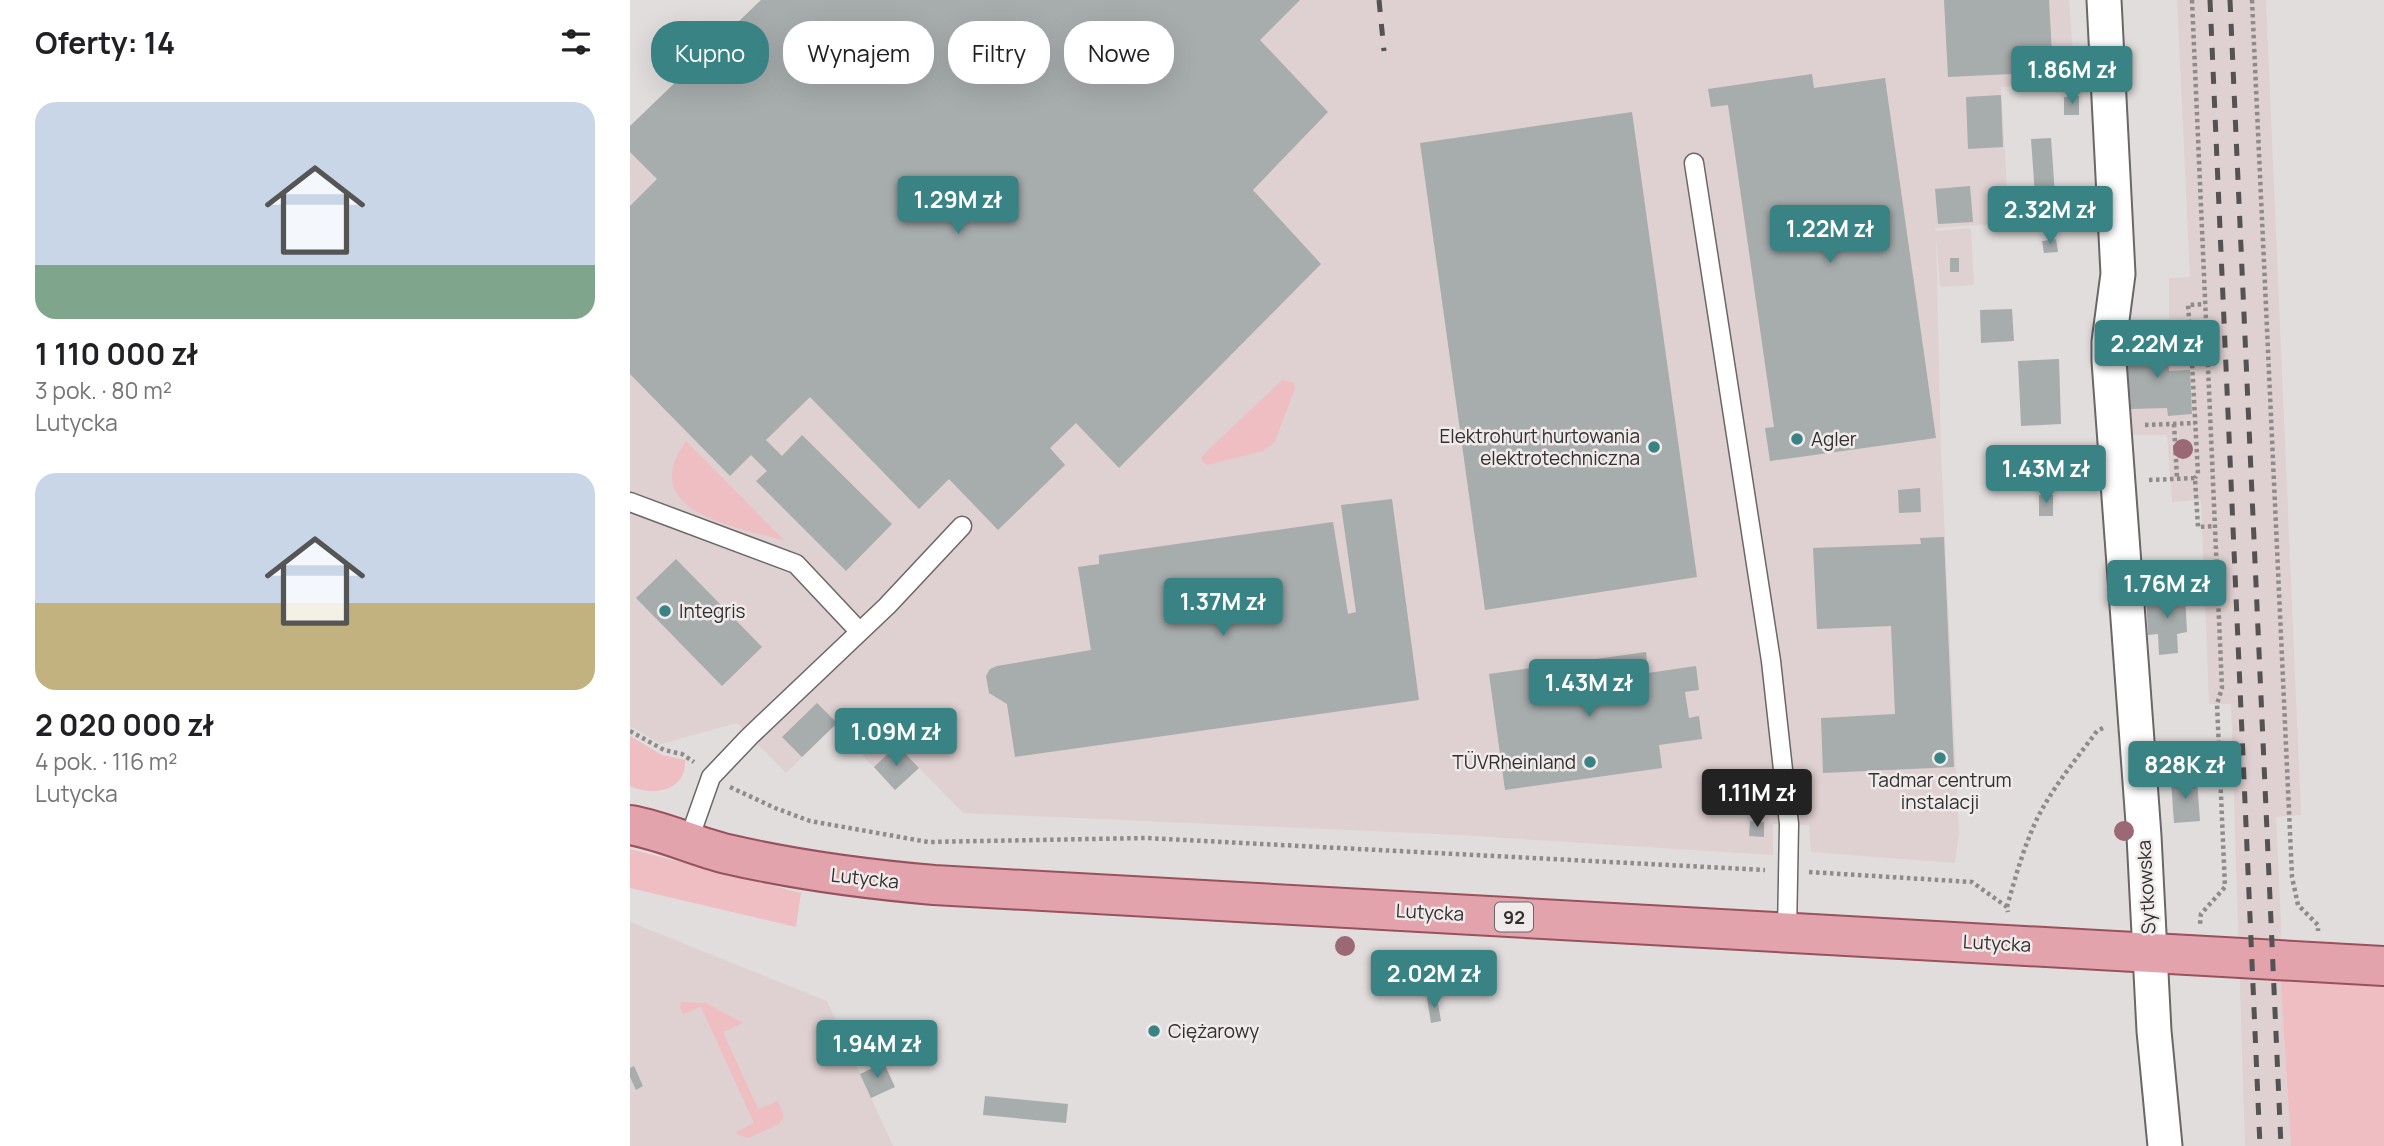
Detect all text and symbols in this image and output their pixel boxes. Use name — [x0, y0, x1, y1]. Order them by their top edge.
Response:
chip: Kupno — [651, 21, 769, 84]
chip: Wynajem — [783, 21, 934, 84]
chip: Filtry — [948, 21, 1050, 84]
chip: Nowe — [1064, 21, 1174, 84]
text: Oferty: 14 — [35, 22, 175, 63]
icon: filters — [557, 23, 595, 61]
pin: 1.86M zł — [2000, 46, 2144, 106]
text: 1.86M zł — [2027, 53, 2117, 85]
icon: home — [252, 147, 378, 273]
pin: 1.29M zł — [886, 176, 1030, 236]
text: 1.29M zł — [914, 183, 1002, 215]
pin: 2.32M zł — [1978, 187, 2122, 246]
text: 2.32M zł — [2004, 193, 2096, 225]
pin: 1.22M zł — [1758, 205, 1902, 265]
text: 1.22M zł — [1786, 212, 1874, 244]
pin: 2.22M zł — [2085, 320, 2229, 380]
text: 2.22M zł — [2111, 327, 2203, 359]
text: 1 110 000 zł — [35, 333, 198, 374]
text: 3 pok. · 80 m² — [35, 374, 172, 406]
text: Lutycka — [35, 406, 118, 438]
place label: Elektrohurt hurtowania elektrotechniczna — [1440, 423, 1640, 471]
place label: Agler — [1811, 426, 1857, 452]
marker: Agler — [1789, 431, 1805, 447]
marker: Elektrohurt hurtowania elektrotechniczna — [1646, 439, 1662, 455]
pin: 1.43M zł — [1974, 446, 2118, 505]
text: 1.43M zł — [2002, 452, 2090, 484]
icon: home — [252, 518, 378, 644]
pin: 1.76M zł — [2095, 560, 2239, 620]
text: 1.76M zł — [2123, 567, 2211, 599]
pin: 1.37M zł — [1151, 578, 1295, 638]
text: 1.37M zł — [1180, 585, 1266, 617]
place label: Integris — [679, 598, 746, 624]
marker: Integris — [657, 603, 673, 619]
pin: 1.43M zł — [1517, 660, 1661, 719]
text: 1.43M zł — [1545, 666, 1633, 698]
text: 2 020 000 zł — [35, 704, 214, 745]
pin: 1.09M zł — [824, 708, 968, 768]
text: 1.09M zł — [851, 715, 941, 747]
pin: 828K zł — [2120, 742, 2250, 801]
text: 4 pok. · 116 m² — [35, 745, 178, 777]
text: 828K zł — [2144, 748, 2226, 780]
place label: TÜVRheinland — [1452, 749, 1576, 775]
marker: Tadmar centrum instalacji — [1932, 750, 1948, 766]
marker: TÜVRheinland — [1582, 754, 1598, 770]
place label: Tadmar centrum instalacji — [1868, 767, 2012, 815]
pin: 1.11M zł — [1685, 770, 1829, 829]
text: 1.11M zł — [1718, 776, 1796, 808]
text: Lutycka — [35, 777, 118, 809]
street label: Sytkowska — [2131, 839, 2161, 935]
street label: Lutycka — [830, 861, 900, 895]
street label: Lutycka — [1395, 897, 1465, 927]
road number: 92 — [1495, 902, 1533, 932]
street label: Lutycka — [1962, 928, 2032, 958]
pin: 2.02M zł — [1362, 950, 1506, 1010]
text: 2.02M zł — [1387, 957, 1481, 989]
place label: Ciężarowy — [1168, 1018, 1259, 1044]
pin: 1.94M zł — [805, 1020, 949, 1080]
marker: Ciężarowy — [1146, 1023, 1162, 1039]
text: 1.94M zł — [832, 1027, 922, 1059]

